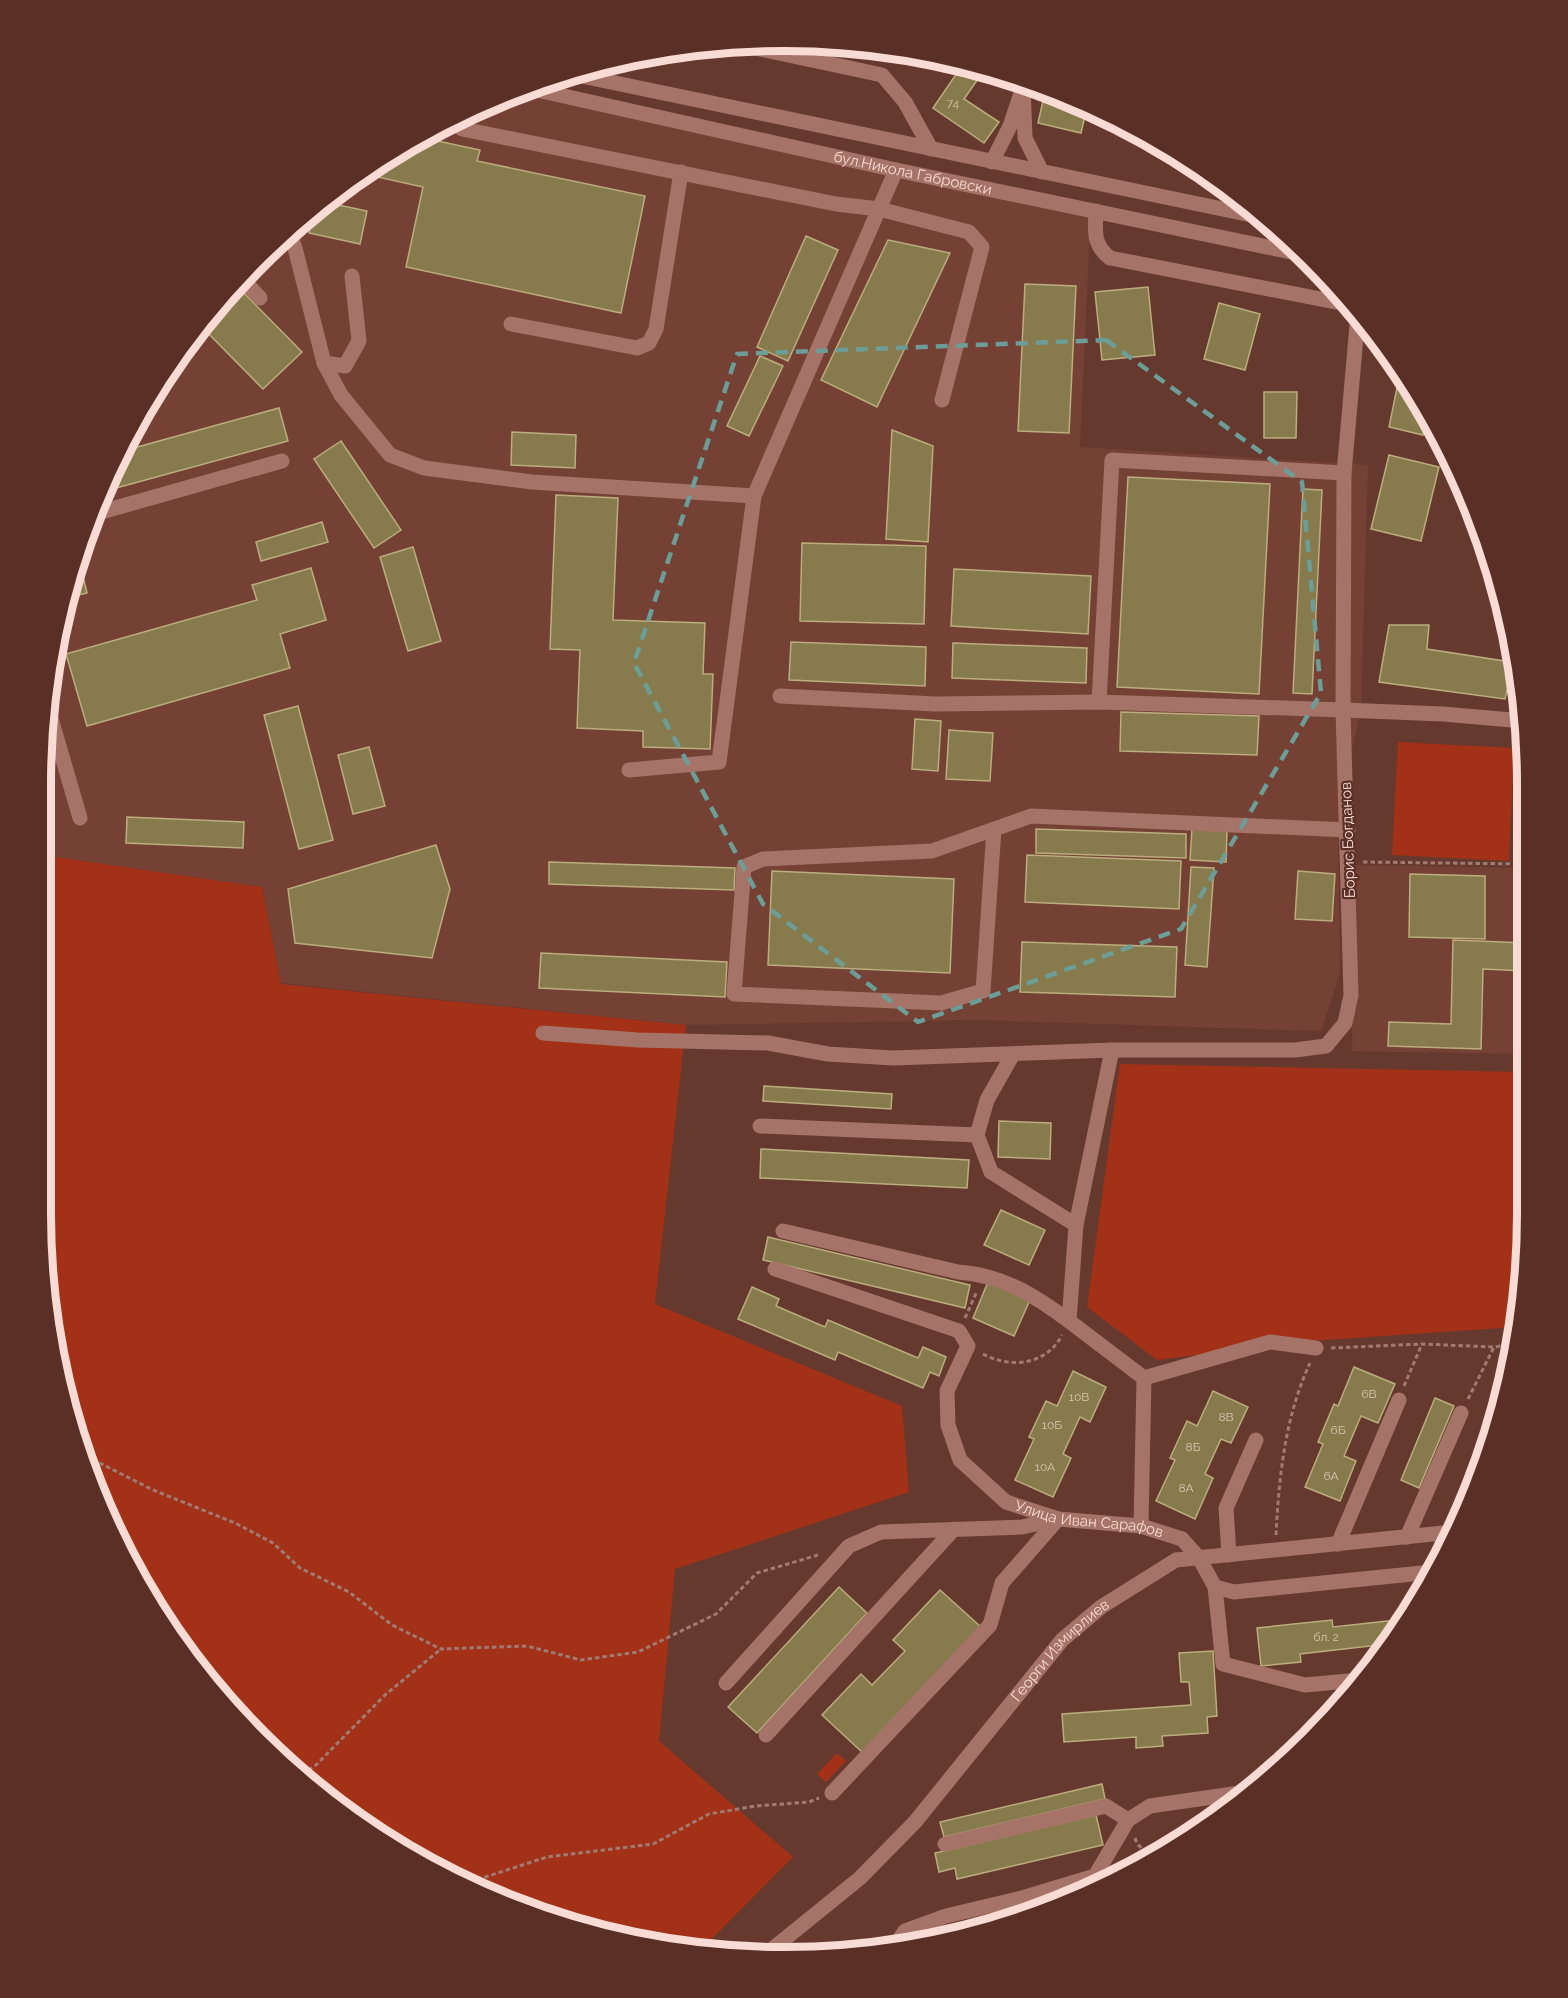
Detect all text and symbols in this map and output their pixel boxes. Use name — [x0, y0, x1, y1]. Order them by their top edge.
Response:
house number: 74 — [947, 96, 960, 110]
street label: бул.Никола Габровски — [832, 147, 994, 199]
street label: Борис Богданов — [1337, 782, 1359, 898]
house number: 6В — [1361, 1387, 1377, 1401]
house number: 10В — [1069, 1390, 1089, 1404]
house number: 8В — [1218, 1410, 1234, 1424]
house number: 10Б — [1042, 1418, 1062, 1432]
house number: 6Б — [1330, 1423, 1346, 1437]
house number: 8Б — [1186, 1440, 1201, 1454]
house number: 10А — [1035, 1460, 1055, 1474]
house number: 6А — [1323, 1469, 1339, 1483]
house number: 8А — [1178, 1481, 1194, 1495]
street label: Улица Иван Сарафов — [1013, 1497, 1166, 1541]
street label: Георги Измирлиев — [1007, 1595, 1112, 1705]
house number: бл. 2 — [1313, 1630, 1339, 1644]

